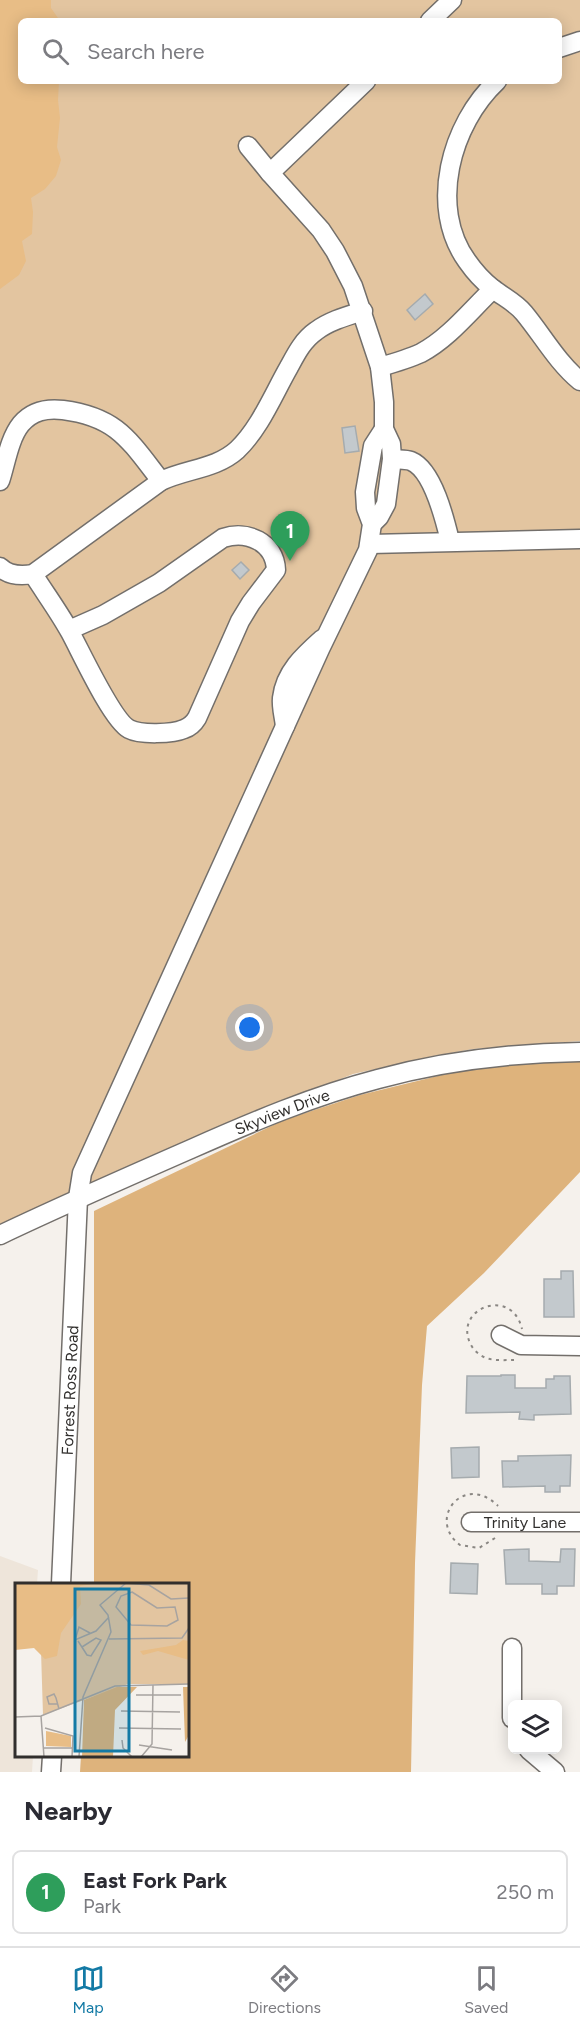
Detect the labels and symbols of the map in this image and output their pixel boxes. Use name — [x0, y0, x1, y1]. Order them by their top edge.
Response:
pin: 1 — [270, 512, 310, 561]
your location — [235, 1013, 264, 1042]
street label: Skyview Drive — [232, 1085, 332, 1138]
street label: Forrest Ross Road — [57, 1325, 82, 1456]
street label: Trinity Lane — [484, 1513, 567, 1532]
inset map — [15, 1583, 189, 1757]

